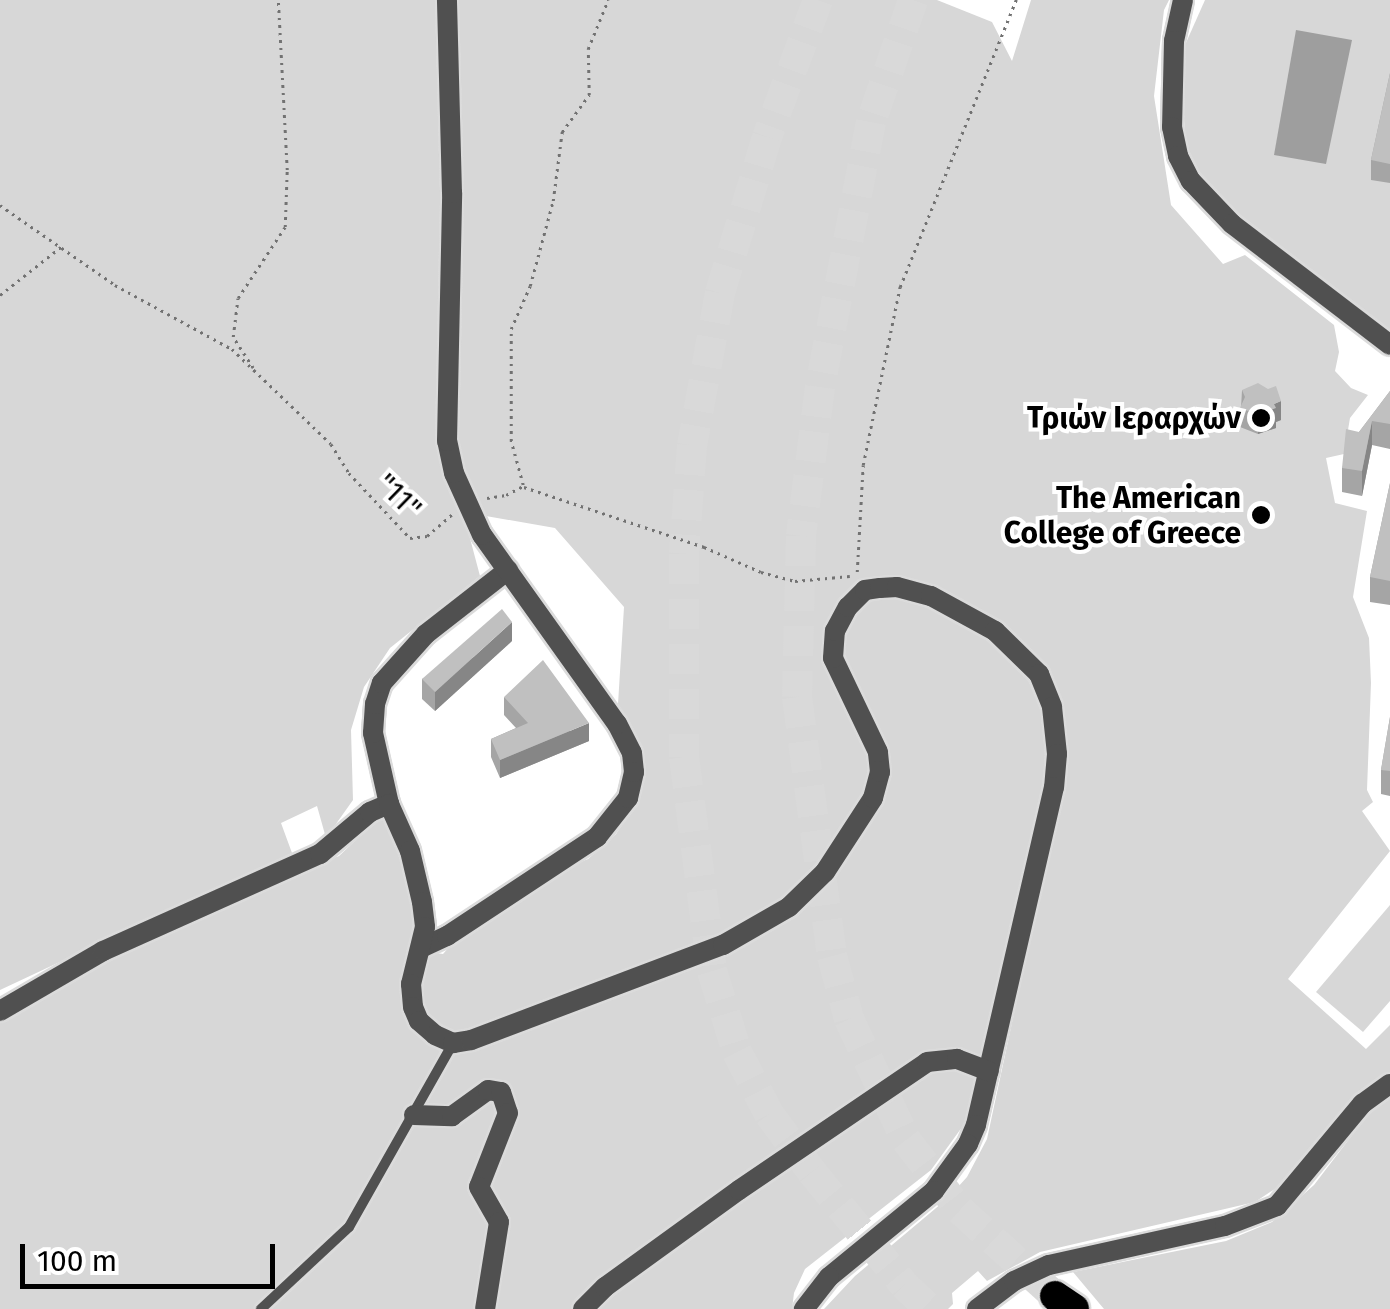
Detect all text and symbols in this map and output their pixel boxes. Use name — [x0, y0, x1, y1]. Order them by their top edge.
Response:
place label: Τριών Ιεραρχών — [1027, 400, 1241, 436]
marker: Τριών Ιεραρχών — [1250, 407, 1272, 429]
street label: "11" — [369, 466, 429, 526]
place label: The American College of Greece — [1004, 480, 1241, 550]
marker: The American College of Greece — [1250, 504, 1272, 526]
scale bar — [25, 1224, 280, 1286]
text: 100 m — [37, 1243, 117, 1279]

